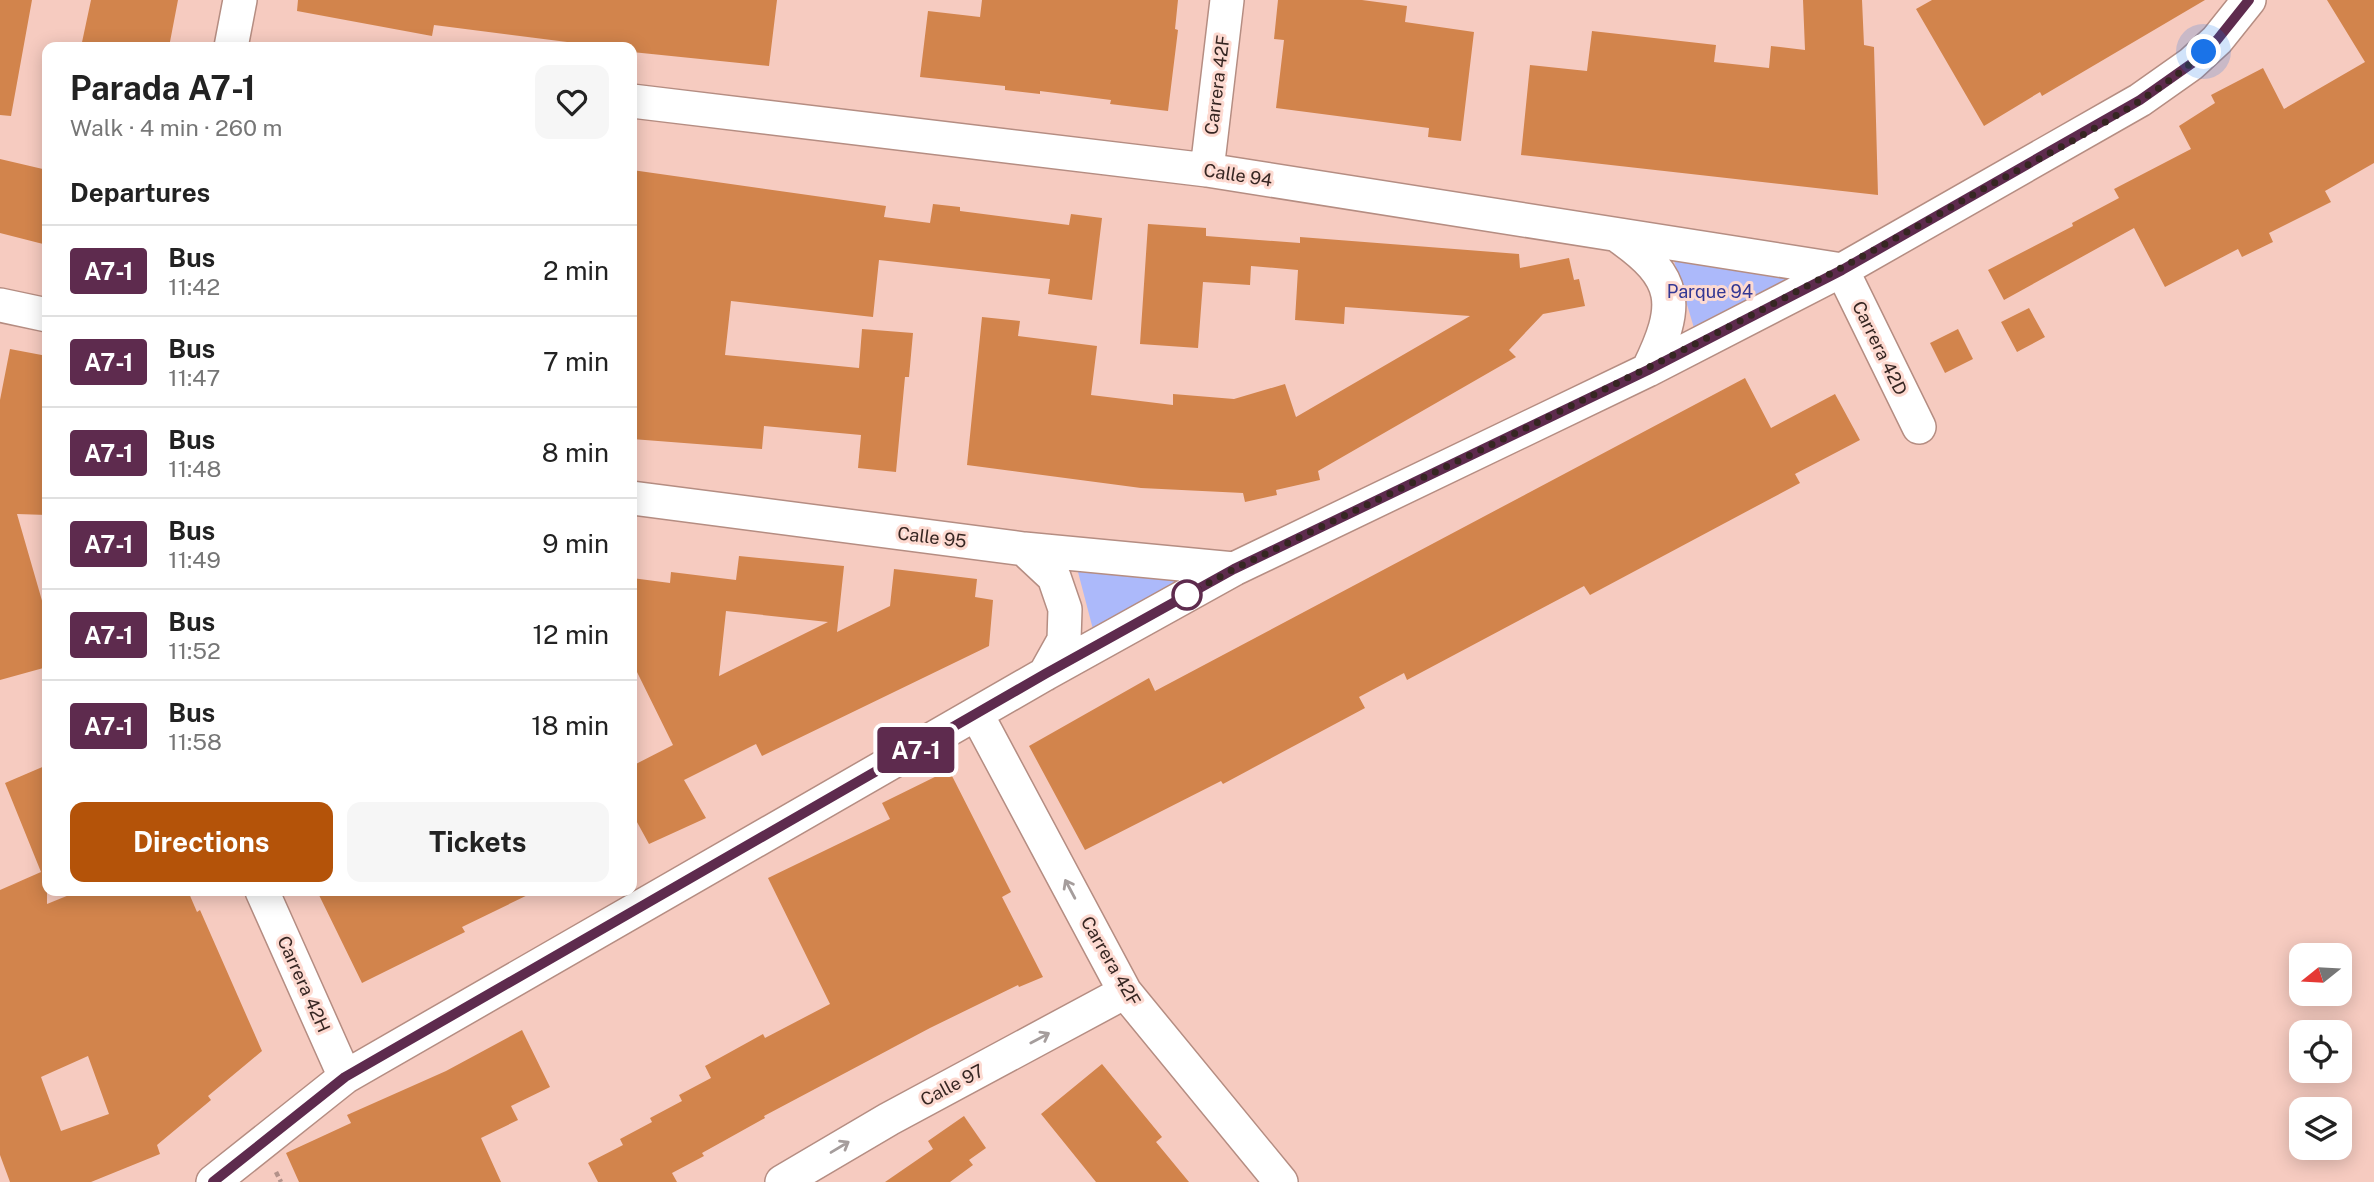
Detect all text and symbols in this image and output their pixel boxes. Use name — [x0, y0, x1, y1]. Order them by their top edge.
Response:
street label: Carrera 42F — [1200, 34, 1234, 136]
your location — [2186, 34, 2221, 69]
button: heart — [535, 65, 609, 139]
text: Parada A7-1 — [70, 69, 256, 107]
text: Walk · 4 min · 260 m — [70, 114, 283, 141]
street label: Calle 94 — [1202, 159, 1274, 191]
text: Departures — [70, 177, 210, 208]
text: Bus — [168, 242, 215, 273]
text: 2 min — [543, 255, 609, 286]
text: A7-1 — [84, 257, 133, 285]
text: 11:42 — [168, 273, 220, 300]
park label: Parque 94 — [1667, 281, 1753, 302]
street label: Carrera 42D — [1848, 298, 1912, 398]
text: Bus — [168, 333, 215, 364]
text: 7 min — [543, 346, 609, 377]
text: A7-1 — [84, 348, 133, 376]
text: 11:47 — [168, 364, 220, 391]
text: Bus — [168, 424, 215, 455]
text: 8 min — [542, 437, 609, 468]
text: A7-1 — [84, 439, 133, 467]
text: 11:48 — [168, 455, 221, 482]
text: Bus — [168, 515, 215, 546]
street label: Calle 95 — [896, 522, 968, 552]
text: 9 min — [542, 528, 609, 559]
text: A7-1 — [84, 530, 133, 558]
text: 11:49 — [168, 546, 221, 573]
unlabelled marker — [1172, 580, 1202, 610]
text: Bus — [168, 606, 215, 637]
text: 12 min — [533, 619, 609, 650]
text: A7-1 — [84, 621, 133, 649]
text: 11:52 — [168, 637, 221, 664]
text: Bus — [168, 697, 215, 728]
text: 18 min — [531, 710, 609, 741]
text: A7-1 — [84, 712, 133, 740]
line badge: A7-1 — [867, 727, 965, 773]
text: 11:58 — [168, 728, 222, 755]
text: A7-1 — [891, 736, 941, 764]
button: Directions — [70, 802, 333, 882]
button: Tickets — [347, 802, 609, 882]
one-way arrow — [1062, 879, 1076, 900]
street label: Carrera 42F — [1077, 912, 1145, 1010]
street label: Carrera 42H — [273, 933, 335, 1035]
north arrow — [2289, 943, 2352, 1006]
map controls — [2289, 943, 2352, 1160]
button: locate — [2289, 1020, 2352, 1083]
one-way arrow — [1029, 1031, 1050, 1044]
street label: Calle 97 — [917, 1060, 987, 1110]
button: layers — [2289, 1097, 2352, 1160]
one-way arrow — [830, 1140, 850, 1154]

